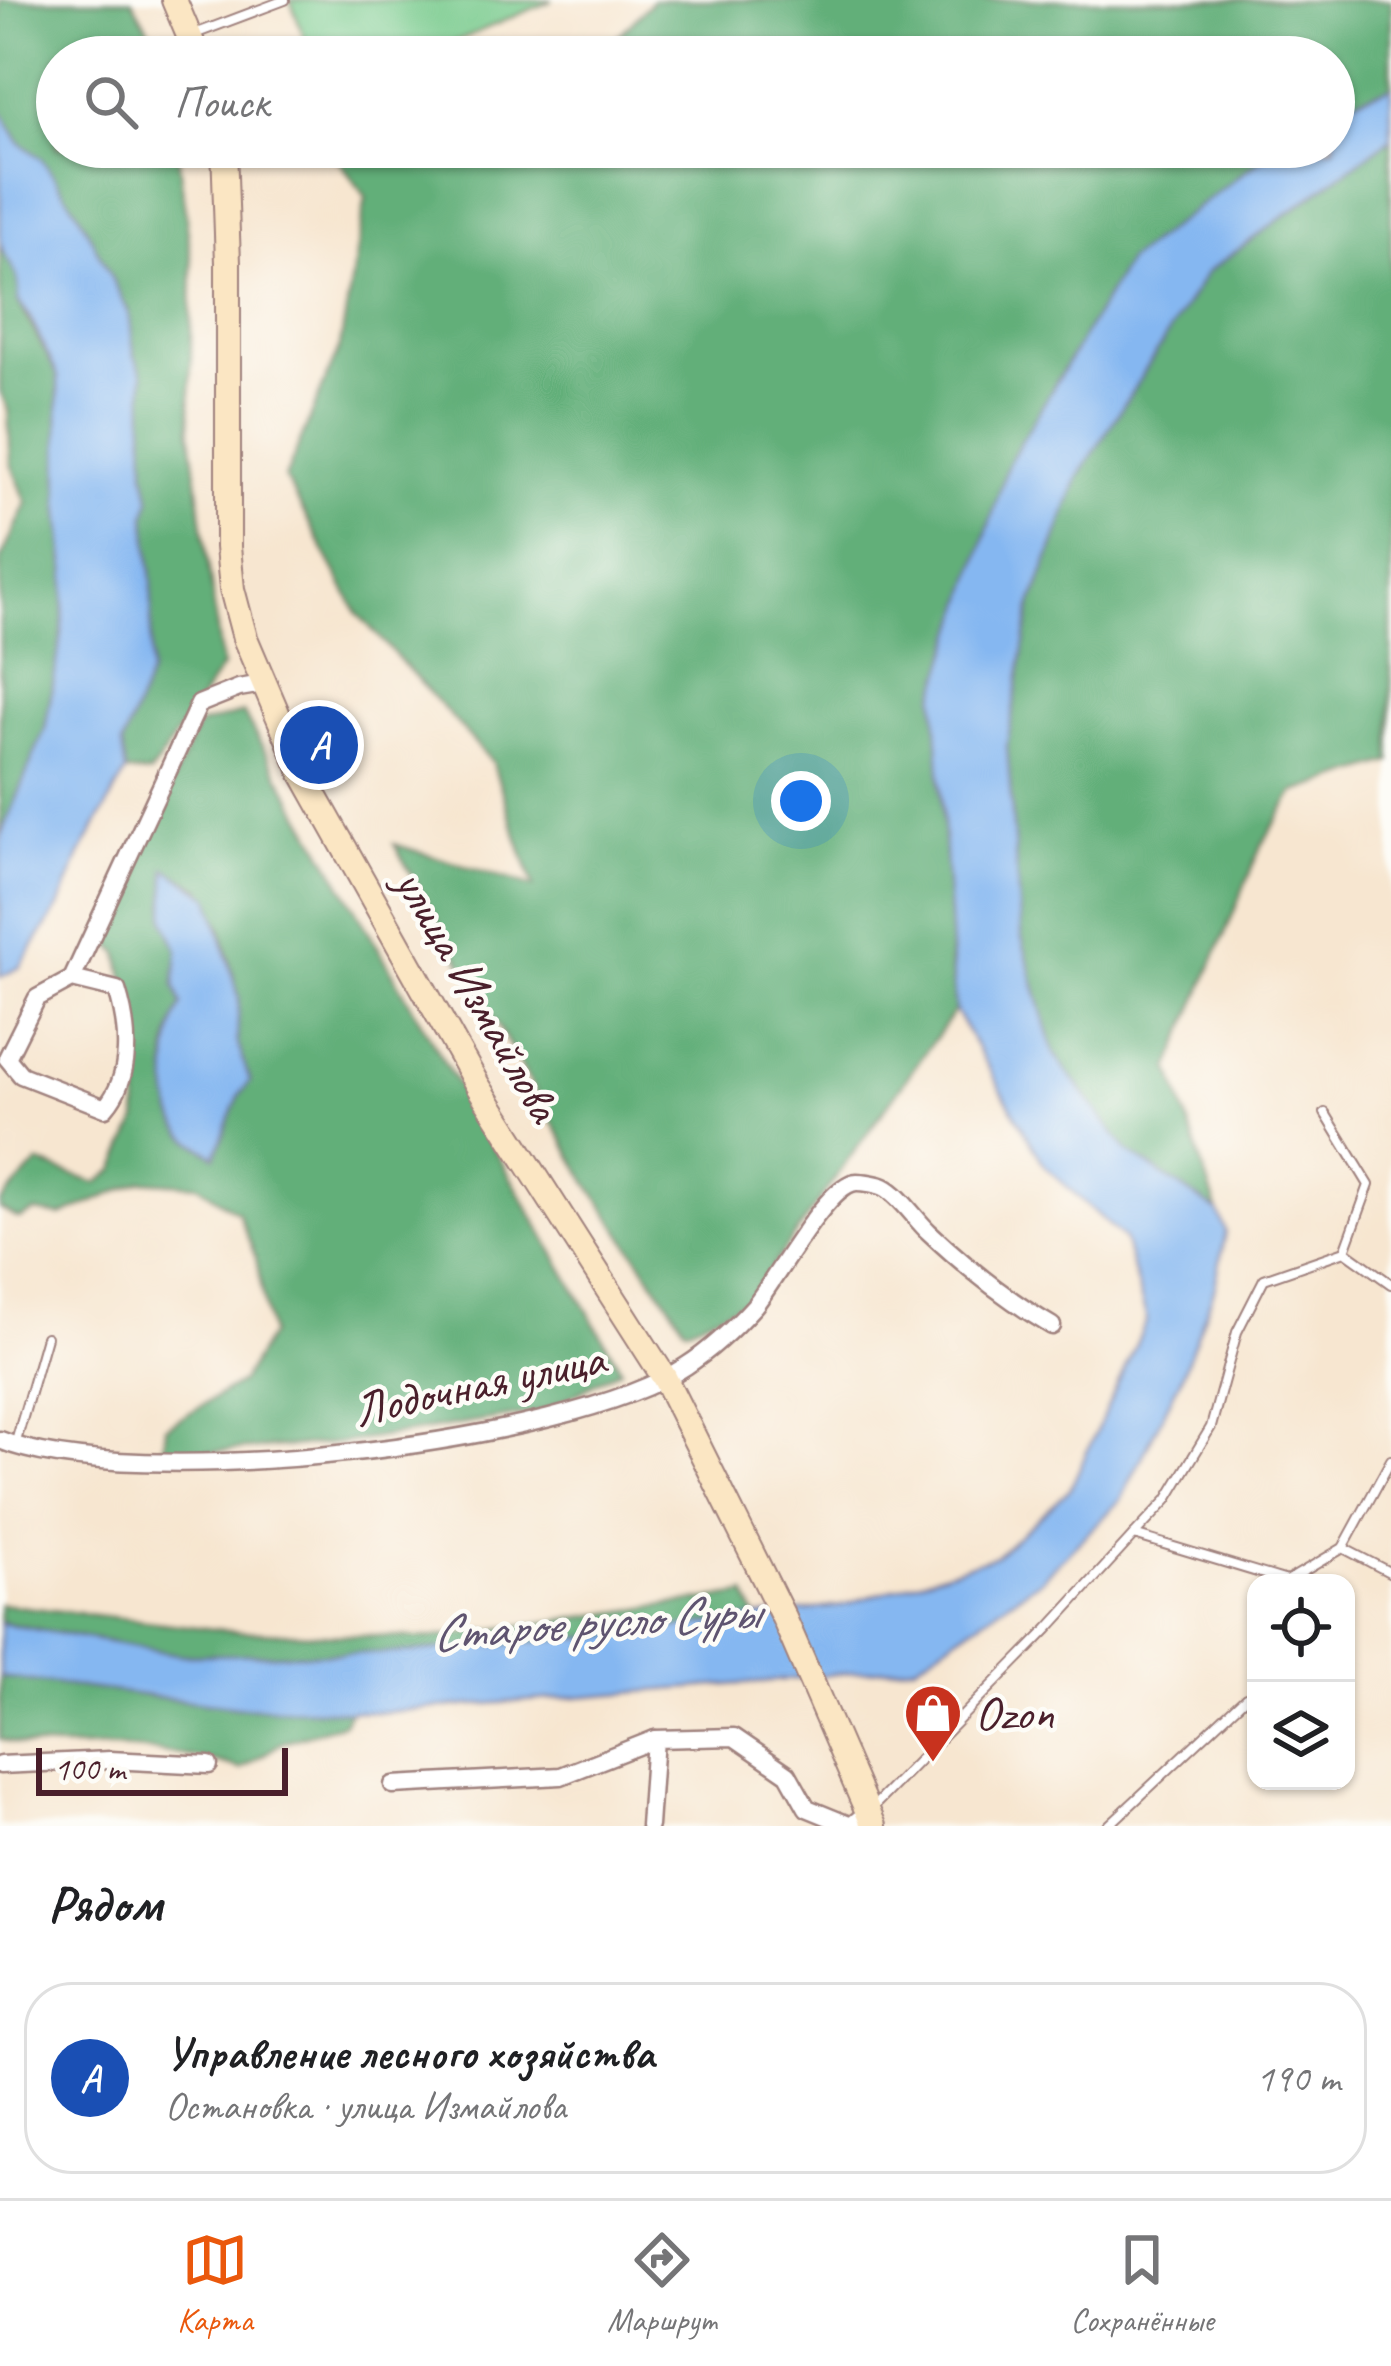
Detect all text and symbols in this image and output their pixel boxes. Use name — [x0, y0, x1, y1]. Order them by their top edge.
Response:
search box — [36, 36, 1355, 168]
icon: search — [78, 69, 144, 135]
text: Поиск — [174, 74, 269, 131]
pin: A — [280, 700, 358, 790]
your location — [771, 771, 831, 831]
street label: улица Измайлова — [380, 855, 576, 1134]
street label: Лодочная улица — [348, 1328, 613, 1440]
map controls — [1247, 1574, 1355, 1790]
button: locate — [1247, 1574, 1355, 1682]
water label: Старое русло Суры — [430, 1578, 768, 1665]
shop icon: Ozon — [902, 1682, 964, 1764]
button: layers — [1247, 1682, 1355, 1790]
place label: Ozon — [975, 1683, 1054, 1743]
scale bar — [36, 1742, 288, 1795]
text: 100 m — [54, 1748, 125, 1790]
text: Рядом — [48, 1872, 162, 1936]
text: Управление лесного хозяйства — [165, 2025, 654, 2082]
text: A — [80, 2054, 100, 2103]
text: 190 m — [1256, 2054, 1340, 2103]
text: Остановка · улица Измайлова — [165, 2082, 566, 2131]
tab: Карта — [177, 2227, 253, 2341]
tab: Маршрут — [607, 2227, 716, 2341]
tab: Сохранённые — [1070, 2227, 1214, 2341]

